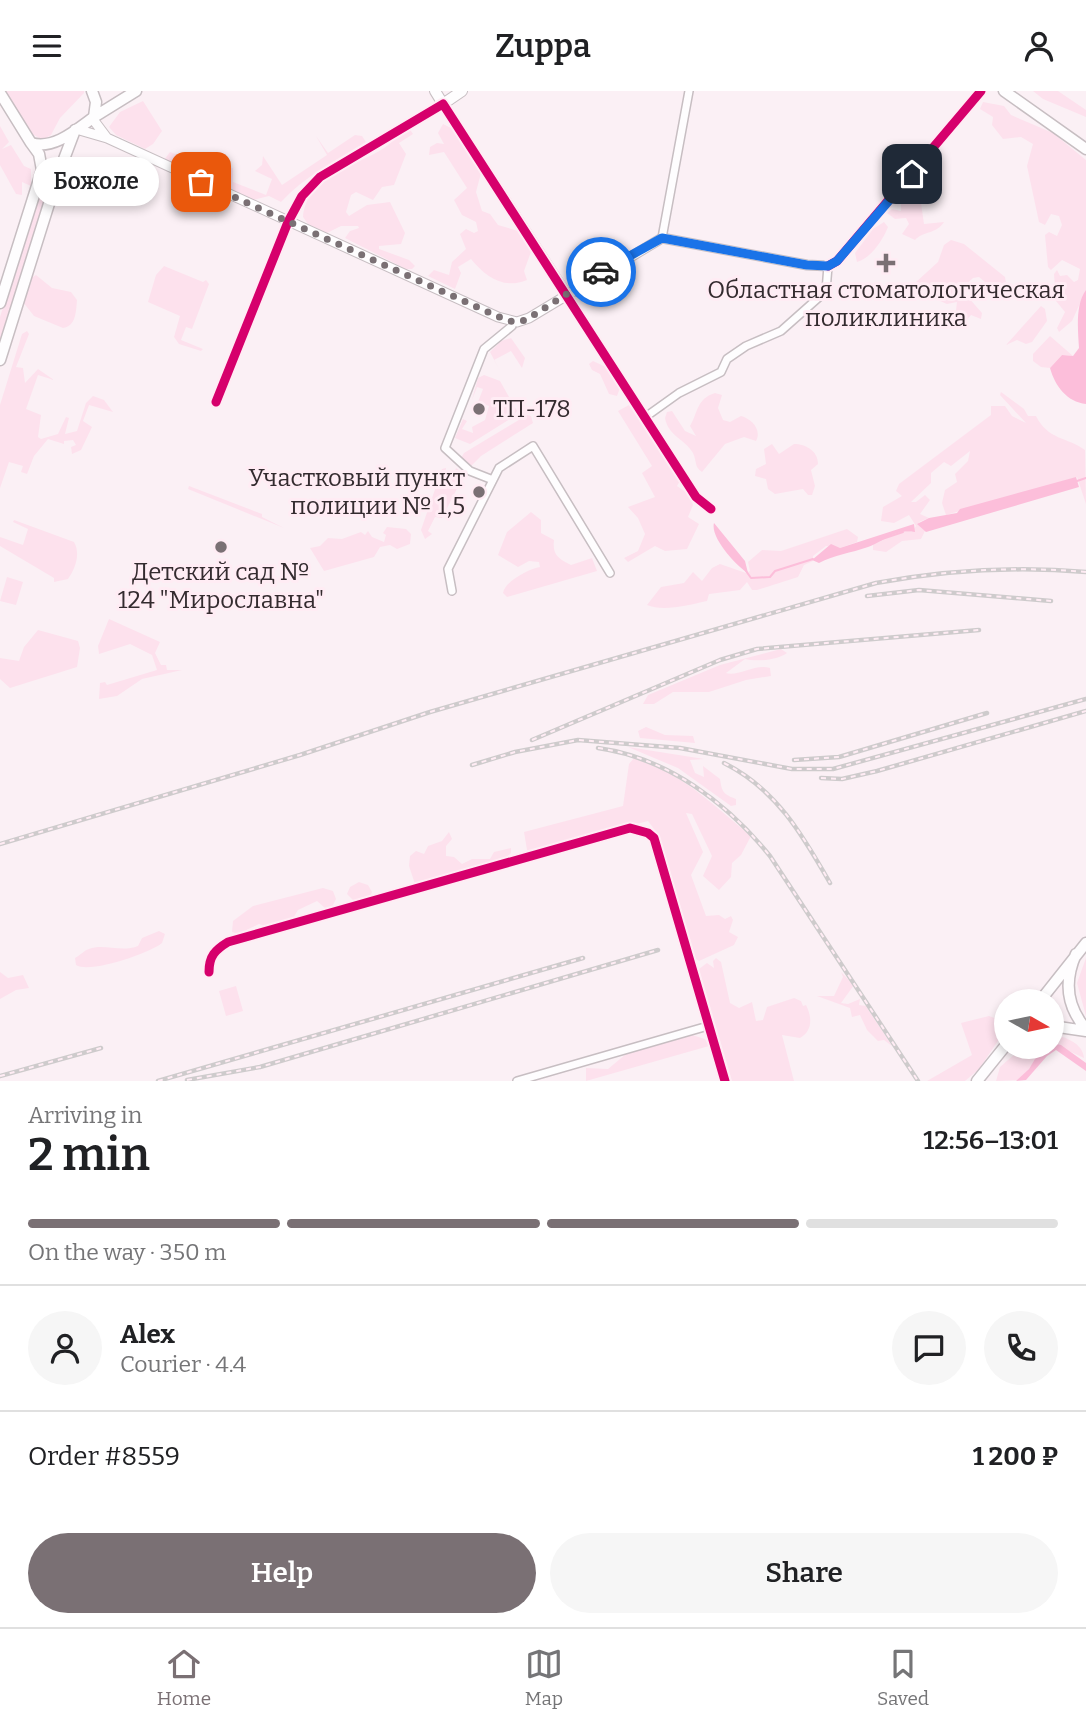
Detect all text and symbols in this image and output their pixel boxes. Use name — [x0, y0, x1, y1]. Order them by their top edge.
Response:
icon: menu — [28, 27, 66, 65]
text: Zuppa — [495, 27, 591, 65]
icon: person — [1020, 27, 1058, 65]
pin — [882, 144, 942, 204]
pin — [171, 152, 231, 212]
icon: home — [893, 155, 931, 193]
callout: Божоле — [33, 157, 159, 207]
icon: bag — [182, 163, 220, 201]
text: Божоле — [53, 167, 139, 195]
courier — [566, 237, 636, 307]
icon: car — [582, 253, 620, 291]
marker: Областная стоматологическая поликлиника — [876, 253, 896, 273]
place label: Областная стоматологическая поликлиника — [707, 276, 1065, 332]
place label: ТП-178 — [493, 395, 571, 423]
marker: ТП-178 — [471, 401, 487, 417]
place label: Участковый пункт полиции № 1,5 — [248, 464, 465, 520]
marker: Участковый пункт полиции № 1,5 — [471, 484, 487, 500]
marker: Детский сад № 124 "Мирославна" — [213, 539, 229, 555]
place label: Детский сад № 124 "Мирославна" — [118, 558, 324, 614]
north arrow — [994, 989, 1064, 1059]
map controls — [994, 989, 1064, 1059]
text: Arriving in — [28, 1101, 142, 1129]
text: 12:56–13:01 — [923, 1125, 1058, 1156]
text: 2 min — [28, 1127, 150, 1182]
text: On the way · 350 m — [28, 1238, 226, 1266]
button: person — [28, 1311, 102, 1385]
button: chat — [892, 1311, 966, 1385]
button: phone — [984, 1311, 1058, 1385]
text: Alex — [120, 1319, 175, 1350]
text: Courier · 4.4 — [120, 1350, 246, 1378]
text: Order #8559 — [28, 1441, 180, 1472]
text: 1 200 ₽ — [973, 1441, 1058, 1472]
button: Help — [28, 1533, 536, 1613]
button: Share — [550, 1533, 1058, 1613]
tab: Home — [157, 1645, 211, 1710]
tab: Map — [525, 1645, 563, 1710]
tab: Saved — [877, 1645, 929, 1710]

